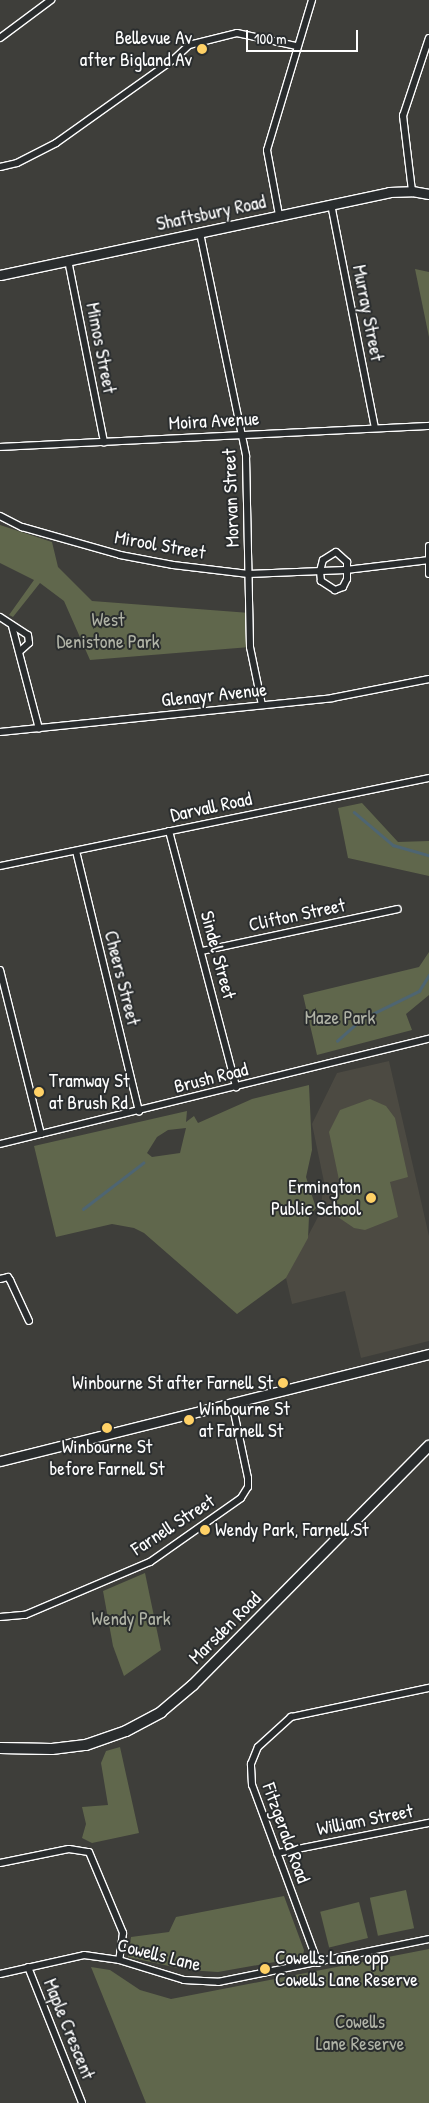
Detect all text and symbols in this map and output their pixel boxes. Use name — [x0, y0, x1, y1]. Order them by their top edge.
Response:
scale bar — [249, 20, 362, 52]
place label: Bellevue Av after Bigland Av — [80, 27, 192, 71]
text: 100 m — [254, 28, 287, 49]
marker: Bellevue Av after Bigland Av — [196, 43, 208, 55]
street label: Shaftsbury Road — [154, 190, 268, 236]
street label: Murray Street — [347, 263, 389, 363]
street label: Mimos Street — [81, 301, 121, 395]
street label: Moira Avenue — [168, 407, 260, 435]
street label: Morvan Street — [218, 448, 244, 548]
street label: Mirool Street — [113, 526, 207, 564]
park label: West Denistone Park — [56, 609, 160, 653]
street label: Glenayr Avenue — [160, 678, 268, 712]
street label: Darvall Road — [168, 787, 254, 827]
street label: Clifton Street — [247, 894, 347, 936]
street label: Sindel Street — [195, 908, 241, 1002]
street label: Cheers Street — [99, 928, 145, 1028]
park label: Maze Park — [305, 1007, 375, 1029]
street label: Brush Road — [172, 1058, 250, 1098]
place label: Tramway St at Brush Rd — [49, 1070, 129, 1114]
marker: Tramway St at Brush Rd — [33, 1086, 45, 1098]
place label: Ermington Public School — [271, 1176, 361, 1220]
marker: Ermington Public School — [365, 1192, 377, 1204]
place label: Winbourne St after Farnell St — [72, 1372, 273, 1394]
marker: Winbourne St after Farnell St — [277, 1377, 289, 1389]
place label: Winbourne St at Farnell St — [199, 1398, 290, 1442]
marker: Winbourne St at Farnell St — [183, 1414, 195, 1426]
marker: Winbourne St before Farnell St — [101, 1422, 113, 1434]
place label: Winbourne St before Farnell St — [50, 1436, 164, 1480]
street label: Farnell Street — [127, 1490, 219, 1560]
place label: Wendy Park, Farnell St — [215, 1519, 369, 1541]
marker: Wendy Park, Farnell St — [199, 1524, 211, 1536]
street label: Marsden Road — [184, 1587, 266, 1669]
park label: Wendy Park — [91, 1608, 171, 1630]
street label: Fitzgerald Road — [257, 1780, 315, 1886]
street label: William Street — [315, 1800, 415, 1840]
street label: Cowells Lane — [115, 1934, 203, 1976]
place label: Cowells Lane opp Cowells Lane Reserve — [275, 1947, 418, 1991]
marker: Cowells Lane opp Cowells Lane Reserve — [259, 1963, 271, 1975]
street label: Maple Crescent — [38, 1975, 100, 2083]
park label: Cowells Lane Reserve — [316, 2011, 404, 2055]

